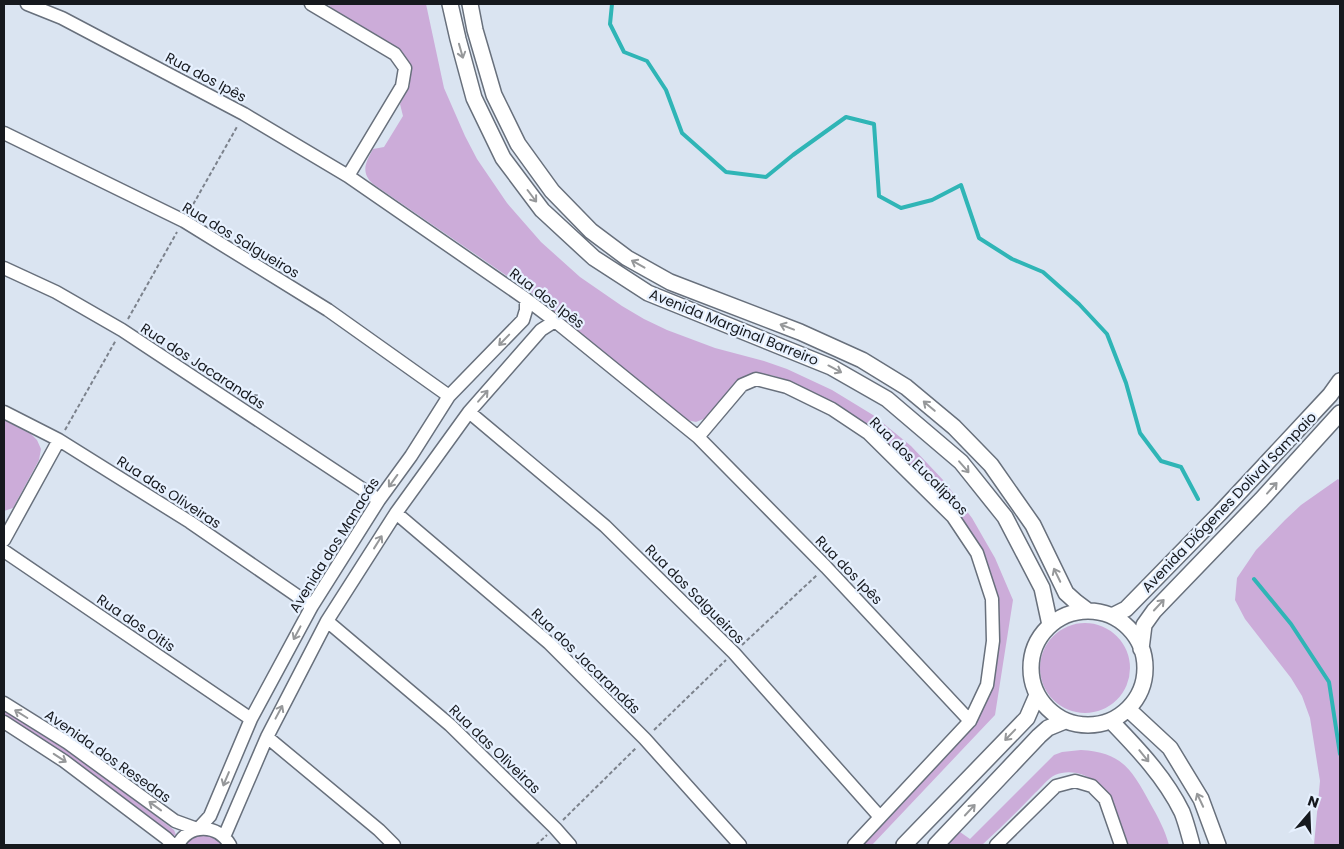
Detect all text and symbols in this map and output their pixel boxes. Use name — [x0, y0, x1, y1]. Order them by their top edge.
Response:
one-way arrow — [457, 43, 467, 59]
street label: Rua dos Ipês — [162, 47, 250, 107]
one-way arrow — [526, 189, 537, 202]
street label: Rua dos Salgueiros — [179, 197, 303, 283]
one-way arrow — [631, 259, 646, 268]
street label: Rua dos Ipês — [505, 263, 589, 333]
street label: Avenida Marginal Barreiro — [646, 284, 822, 370]
street label: Rua dos Jacarandás — [137, 318, 269, 414]
one-way arrow — [780, 322, 796, 331]
one-way arrow — [498, 333, 510, 346]
one-way arrow — [828, 364, 843, 374]
one-way arrow — [477, 389, 489, 402]
one-way arrow — [922, 400, 935, 411]
street label: Avenida Diógenes Dolival Sampaio — [1137, 407, 1321, 597]
street label: Rua dos Eucalíptos — [865, 412, 973, 520]
street label: Rua das Oliveiras — [113, 451, 225, 533]
one-way arrow — [959, 460, 970, 473]
street label: Avenida dos Manacás — [284, 474, 384, 616]
one-way arrow — [388, 474, 398, 488]
one-way arrow — [1266, 482, 1277, 495]
street label: Rua dos Ipês — [811, 531, 887, 609]
one-way arrow — [374, 535, 384, 549]
street label: Rua dos Salgueiros — [641, 540, 749, 648]
one-way arrow — [1052, 568, 1061, 583]
street label: Rua dos Oitis — [93, 589, 179, 657]
one-way arrow — [1153, 599, 1165, 612]
street label: Rua dos Jacarandás — [527, 603, 645, 719]
one-way arrow — [292, 625, 301, 640]
street label: Rua das Oliveiras — [445, 700, 545, 798]
street label: Avenida dos Resedas — [41, 705, 175, 807]
one-way arrow — [274, 705, 284, 720]
one-way arrow — [14, 708, 28, 719]
one-way arrow — [1004, 729, 1016, 741]
one-way arrow — [1139, 749, 1150, 762]
one-way arrow — [52, 753, 66, 763]
one-way arrow — [220, 771, 230, 786]
north arrow — [1284, 789, 1334, 839]
text: N — [1305, 791, 1321, 813]
one-way arrow — [1195, 793, 1205, 808]
one-way arrow — [148, 801, 162, 811]
one-way arrow — [964, 803, 976, 816]

